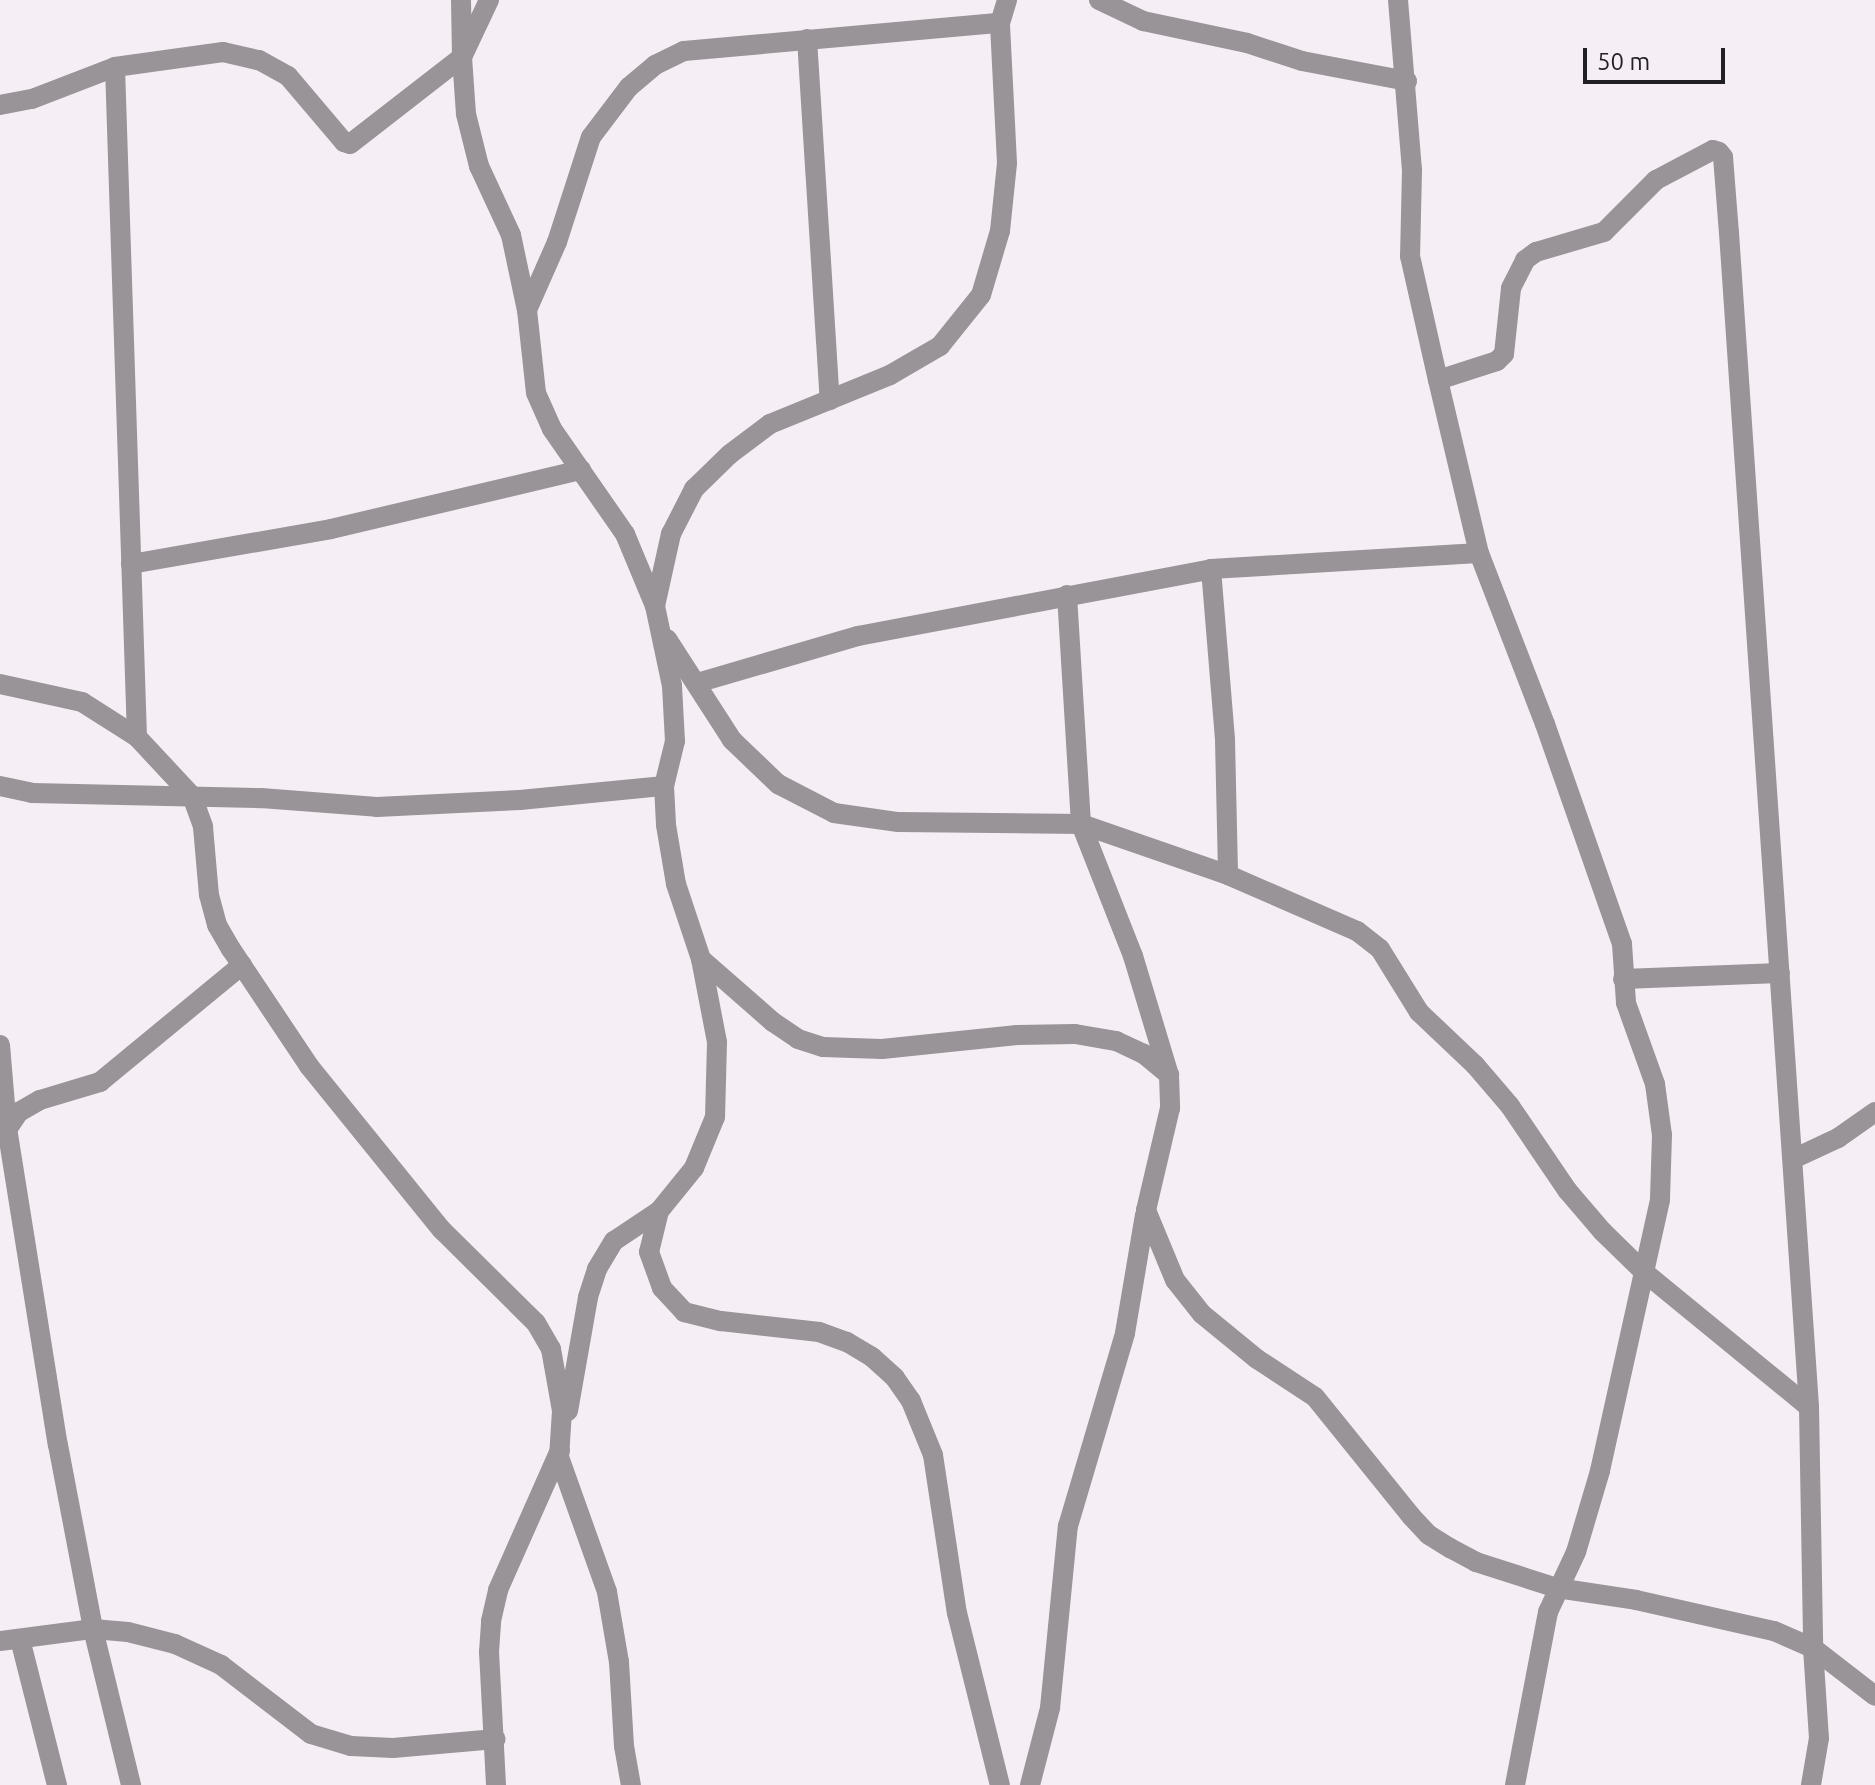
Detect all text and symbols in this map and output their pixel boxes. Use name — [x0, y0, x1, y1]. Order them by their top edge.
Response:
scale bar — [1587, 32, 1729, 82]
text: 50 m — [1597, 48, 1650, 75]

